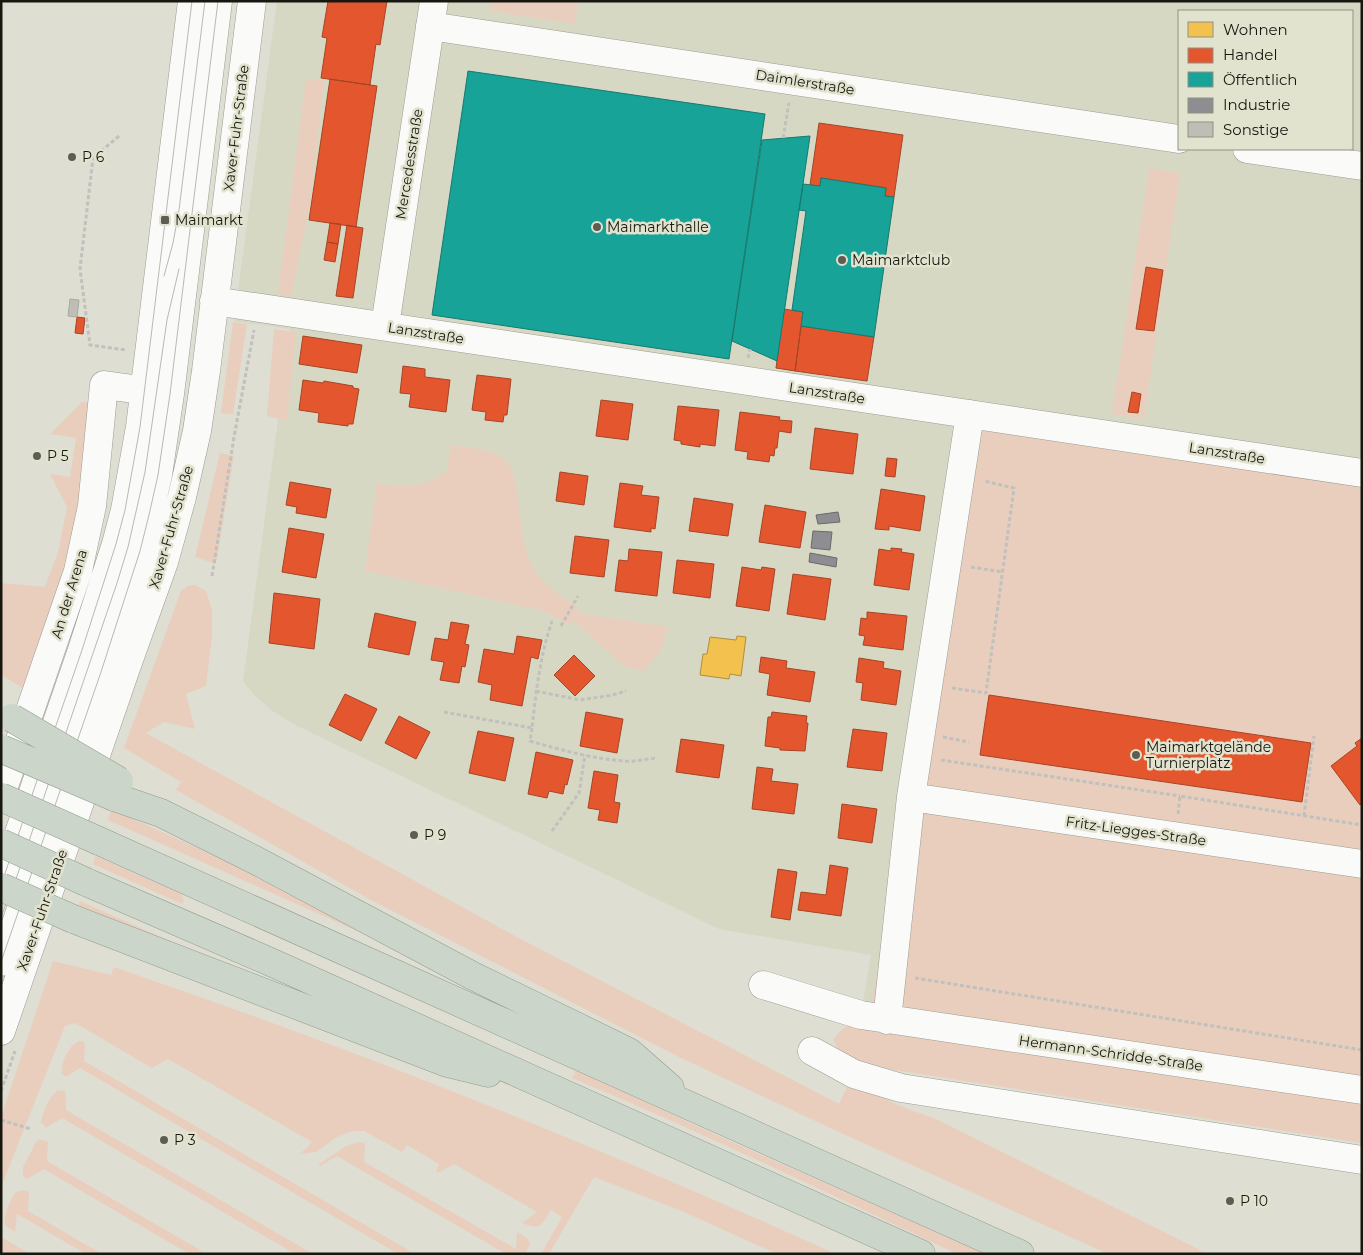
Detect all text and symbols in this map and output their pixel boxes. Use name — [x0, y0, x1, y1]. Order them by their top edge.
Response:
legend — [1178, 10, 1353, 150]
text: Wohnen — [1223, 20, 1288, 39]
text: Handel — [1223, 45, 1277, 64]
street label: Xaver-Fuhr-Straße — [219, 64, 253, 192]
street label: Daimlerstraße — [754, 65, 856, 99]
text: Öffentlich — [1223, 70, 1297, 89]
text: Industrie — [1223, 95, 1290, 114]
street label: Mercedesstraße — [391, 107, 427, 221]
text: Sonstige — [1223, 120, 1289, 139]
place label: P 6 — [82, 148, 105, 166]
marker: P 6 — [66, 151, 78, 163]
place label: Maimarkt — [175, 211, 243, 229]
marker: Maimarkt — [159, 214, 171, 226]
place label: Maimarkthalle — [607, 218, 709, 236]
marker: Maimarkthalle — [591, 221, 603, 233]
place label: Maimarktclub — [852, 251, 950, 269]
marker: Maimarktclub — [836, 254, 848, 266]
street label: Lanzstraße — [387, 318, 465, 348]
street label: Lanzstraße — [788, 378, 866, 408]
street label: Lanzstraße — [1188, 438, 1266, 468]
place label: P 5 — [47, 447, 69, 465]
marker: P 5 — [31, 450, 43, 462]
street label: Xaver-Fuhr-Straße — [145, 463, 197, 591]
street label: An der Arena — [47, 547, 91, 641]
place label: Maimarktgelände Turnierplatz — [1146, 738, 1271, 772]
marker: Maimarktgelände Turnierplatz — [1130, 749, 1142, 761]
street label: Fritz-Liegges-Straße — [1065, 812, 1207, 850]
place label: P 9 — [424, 826, 446, 844]
marker: P 9 — [408, 829, 420, 841]
street label: Xaver-Fuhr-Straße — [13, 847, 71, 973]
street label: Hermann-Schridde-Straße — [1018, 1031, 1204, 1075]
place label: P 3 — [174, 1131, 196, 1149]
marker: P 3 — [158, 1134, 170, 1146]
place label: P 10 — [1240, 1192, 1268, 1210]
marker: P 10 — [1224, 1195, 1236, 1207]

